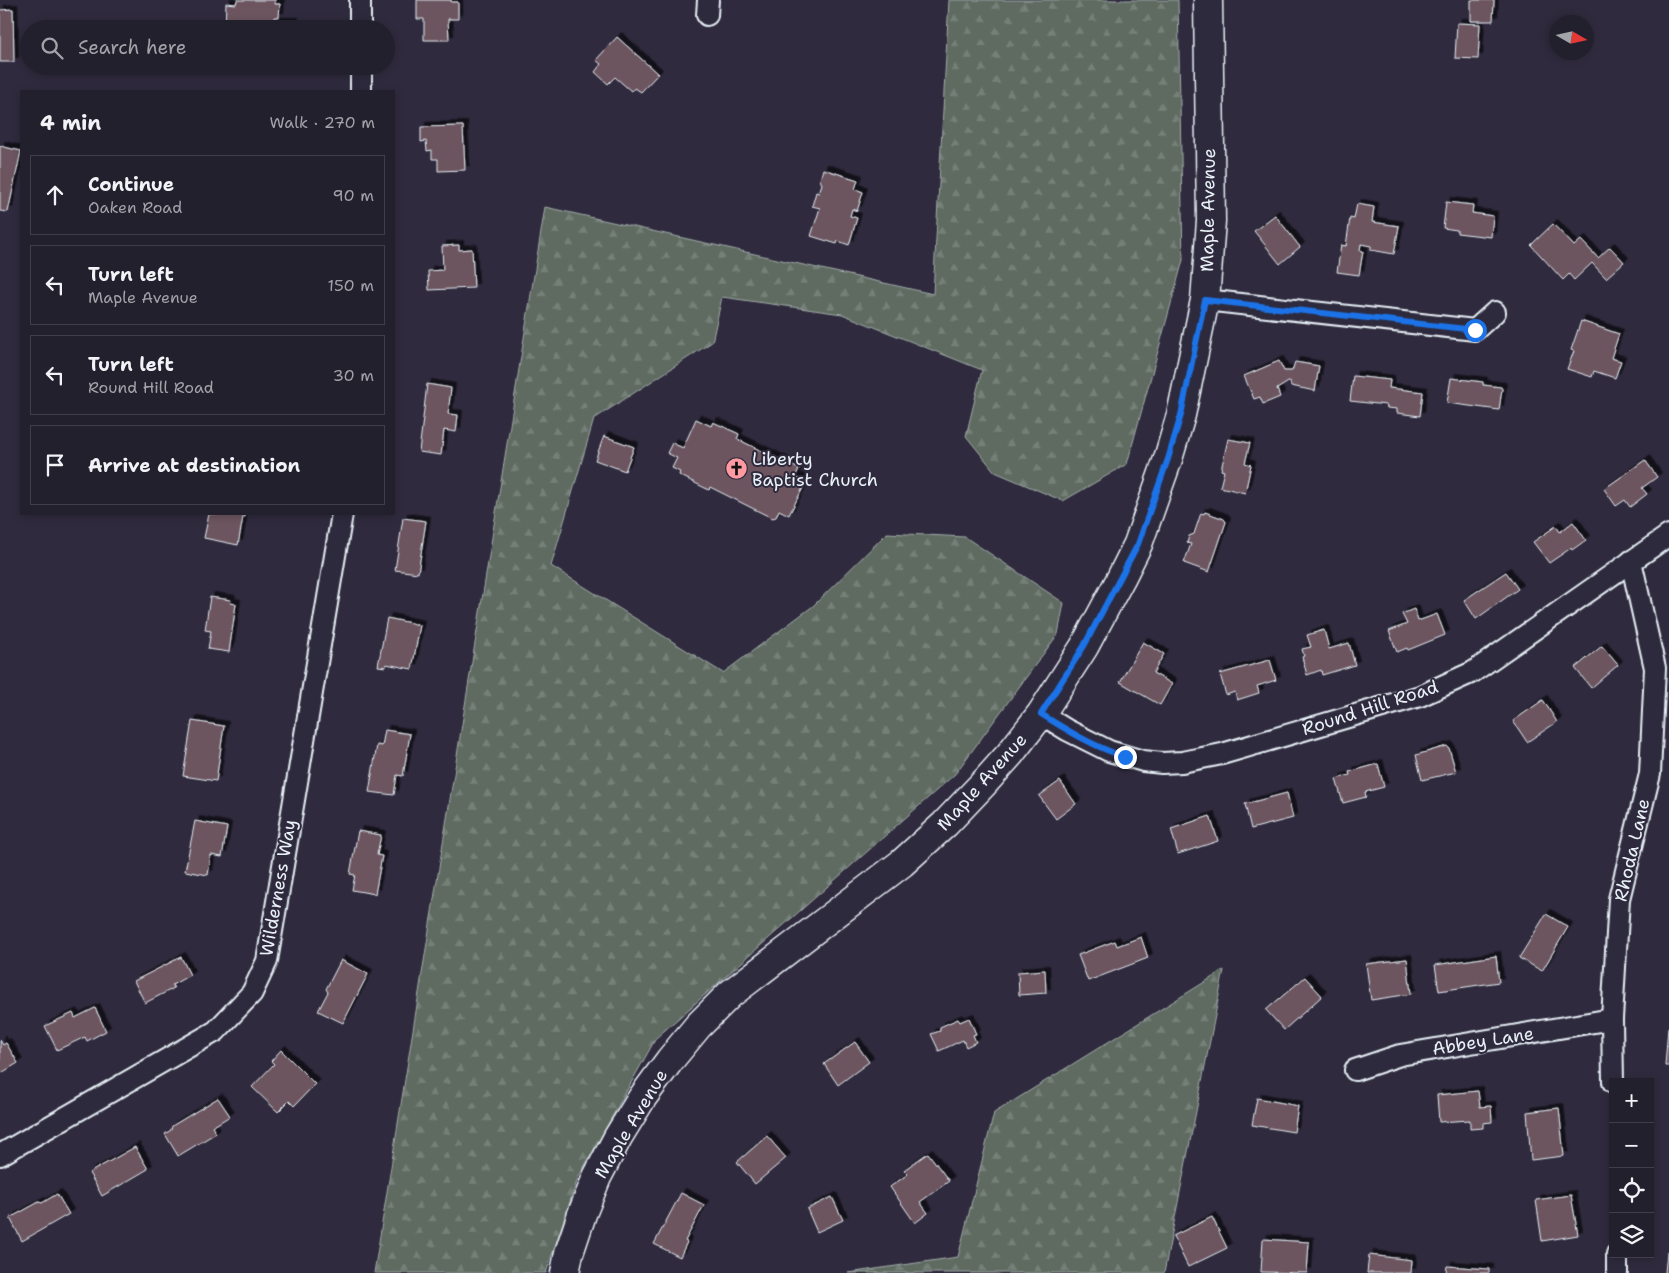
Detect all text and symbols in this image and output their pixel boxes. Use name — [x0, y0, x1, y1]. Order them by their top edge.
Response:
north arrow — [1549, 15, 1594, 60]
search box — [20, 20, 395, 75]
icon: search — [38, 34, 66, 62]
text: Search here — [78, 35, 187, 60]
text: 4 min — [40, 109, 101, 137]
text: Walk · 270 m — [270, 112, 375, 133]
street label: Maple Avenue — [1195, 148, 1221, 272]
text: Continue — [88, 172, 174, 197]
icon: ahead — [41, 181, 69, 209]
text: 90 m — [333, 185, 374, 206]
text: Oaken Road — [88, 197, 182, 218]
text: Turn left — [88, 262, 174, 287]
icon: left — [41, 271, 69, 299]
text: 150 m — [327, 275, 374, 296]
text: Maple Avenue — [88, 287, 198, 308]
route start — [1464, 319, 1487, 342]
text: Turn left — [88, 352, 174, 377]
icon: left — [41, 361, 69, 389]
text: 30 m — [333, 365, 374, 386]
text: Round Hill Road — [88, 377, 214, 398]
place label: Liberty Baptist Church — [752, 447, 878, 492]
icon: arrive — [41, 451, 69, 479]
text: Arrive at destination — [88, 453, 300, 478]
church icon: Liberty Baptist Church — [724, 457, 748, 481]
street label: Round Hill Road — [1299, 675, 1441, 741]
street label: Maple Avenue — [932, 728, 1032, 836]
route end — [1114, 746, 1137, 769]
street label: Rhoda Lane — [1609, 796, 1655, 904]
street label: Wilderness Way — [254, 818, 302, 958]
street label: Abbey Lane — [1430, 1021, 1536, 1061]
street label: Maple Avenue — [589, 1065, 673, 1183]
map controls — [1609, 1078, 1654, 1258]
button: + — [1609, 1078, 1654, 1123]
button: − — [1609, 1123, 1654, 1168]
button: locate — [1609, 1168, 1654, 1213]
button: layers — [1609, 1213, 1654, 1258]

